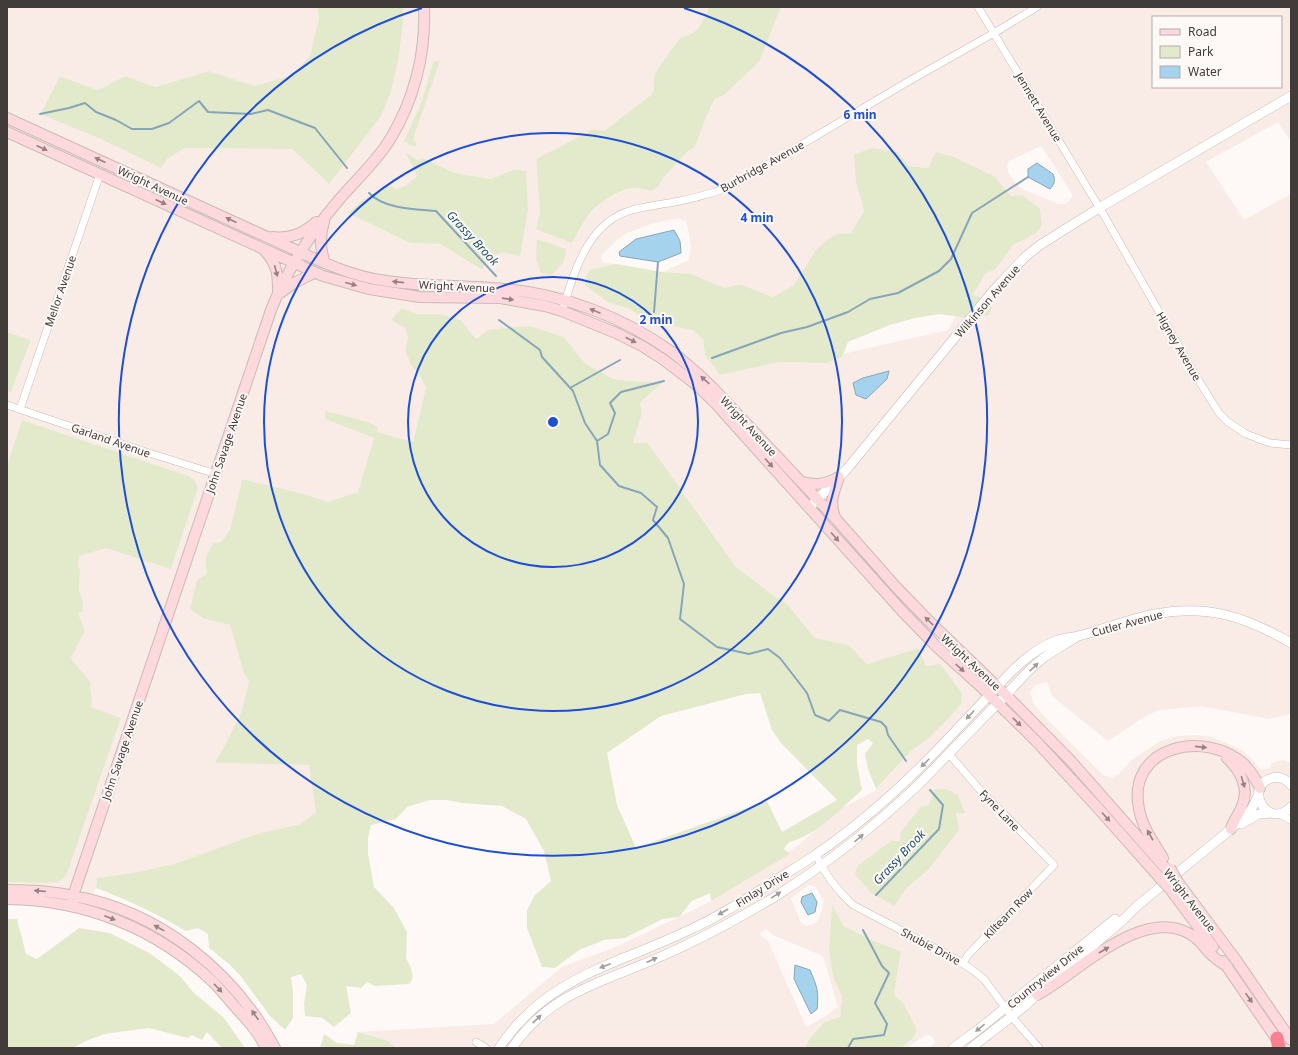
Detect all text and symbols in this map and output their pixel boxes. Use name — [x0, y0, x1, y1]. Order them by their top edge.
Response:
legend — [1152, 16, 1282, 88]
text: Road — [1188, 23, 1217, 40]
text: Park — [1188, 43, 1214, 60]
text: Water — [1188, 63, 1222, 80]
street label: Jennett Avenue — [1012, 69, 1066, 144]
text: 6 min — [843, 106, 877, 123]
street label: Burbridge Avenue — [717, 137, 807, 195]
one-way arrow — [37, 145, 48, 151]
one-way arrow — [95, 157, 106, 163]
street label: Wright Avenue — [115, 162, 191, 208]
one-way arrow — [155, 199, 166, 205]
water label: Grassy Brook — [443, 207, 504, 270]
text: 4 min — [740, 209, 774, 226]
one-way arrow — [225, 217, 237, 223]
street label: Mellor Avenue — [41, 253, 79, 329]
street label: Wilkinson Avenue — [951, 262, 1023, 340]
one-way arrow — [273, 265, 279, 277]
street label: Wright Avenue — [418, 277, 496, 295]
one-way arrow — [392, 279, 405, 286]
one-way arrow — [345, 282, 358, 288]
one-way arrow — [502, 296, 514, 302]
one-way arrow — [589, 308, 601, 314]
street label: Higney Avenue — [1153, 309, 1205, 383]
text: 2 min — [639, 311, 673, 328]
one-way arrow — [625, 337, 636, 343]
one-way arrow — [699, 375, 710, 384]
street label: John Savage Avenue — [202, 391, 250, 496]
street label: Wright Avenue — [717, 393, 781, 459]
centre of rings — [546, 415, 560, 429]
street label: Garland Avenue — [69, 419, 153, 461]
one-way arrow — [764, 458, 773, 468]
one-way arrow — [831, 532, 840, 542]
street label: Cutler Avenue — [1090, 606, 1164, 640]
one-way arrow — [924, 616, 933, 626]
street label: Wright Avenue — [938, 630, 1004, 694]
one-way arrow — [1029, 662, 1039, 672]
one-way arrow — [954, 663, 965, 672]
street label: John Savage Avenue — [98, 698, 146, 803]
one-way arrow — [965, 710, 975, 720]
one-way arrow — [1012, 717, 1022, 727]
one-way arrow — [1195, 744, 1207, 750]
one-way arrow — [920, 758, 929, 768]
one-way arrow — [1240, 775, 1246, 788]
street label: Fyne Lane — [977, 786, 1023, 834]
one-way arrow — [1102, 811, 1111, 822]
water label: Grassy Brook — [869, 825, 930, 888]
one-way arrow — [1146, 829, 1153, 841]
one-way arrow — [853, 833, 864, 842]
street label: Wright Avenue — [1161, 865, 1219, 935]
street label: Finlay Drive — [733, 866, 791, 910]
street label: Kiltearn Row — [980, 884, 1036, 942]
one-way arrow — [34, 888, 46, 895]
one-way arrow — [770, 892, 782, 899]
one-way arrow — [717, 908, 729, 915]
one-way arrow — [105, 915, 117, 921]
street label: Shubie Drive — [899, 924, 963, 968]
one-way arrow — [154, 925, 165, 932]
street label: Countryview Drive — [1004, 940, 1086, 1012]
one-way arrow — [1098, 947, 1110, 954]
one-way arrow — [647, 957, 658, 963]
one-way arrow — [599, 964, 611, 970]
one-way arrow — [214, 983, 223, 993]
one-way arrow — [1245, 993, 1253, 1003]
one-way arrow — [251, 1010, 259, 1020]
one-way arrow — [532, 1014, 542, 1023]
one-way arrow — [974, 1024, 985, 1033]

